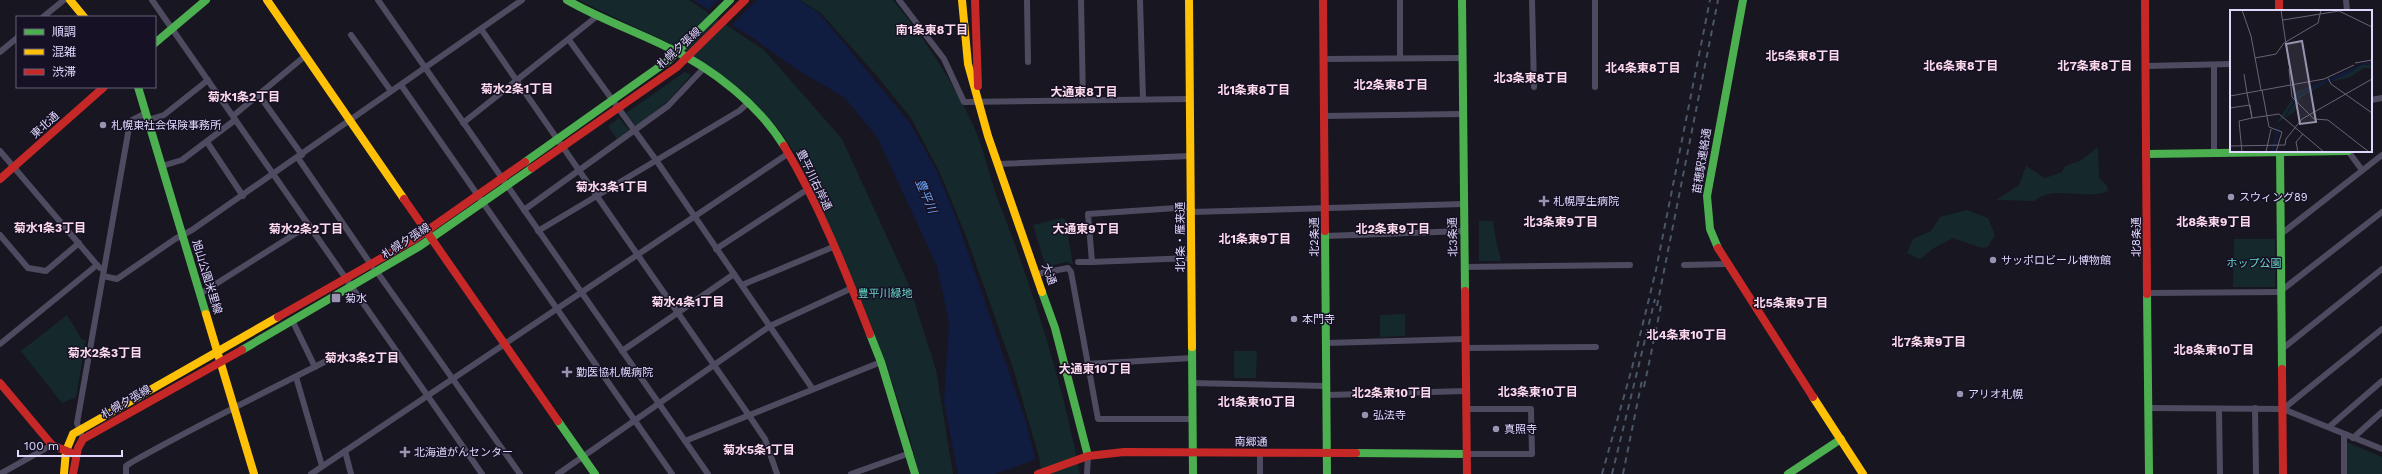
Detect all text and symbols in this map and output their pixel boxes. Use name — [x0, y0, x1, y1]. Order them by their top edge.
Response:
inset map — [2230, 10, 2372, 152]
legend — [16, 16, 156, 88]
district label: 南1条東8丁目 — [896, 23, 968, 37]
text: 順調 — [52, 25, 76, 39]
street label: 札幌夕張線 — [654, 25, 704, 71]
text: 混雑 — [52, 45, 76, 59]
district label: 北5条東8丁目 — [1766, 49, 1840, 63]
district label: 北6条東8丁目 — [1924, 59, 1998, 73]
district label: 北7条東8丁目 — [2058, 59, 2132, 73]
district label: 北4条東8丁目 — [1605, 61, 1681, 75]
text: 渋滞 — [52, 65, 76, 79]
district label: 北3条東8丁目 — [1494, 71, 1568, 85]
district label: 北2条東8丁目 — [1354, 78, 1428, 92]
district label: 菊水2条1丁目 — [481, 82, 553, 96]
district label: 北1条東8丁目 — [1218, 83, 1290, 97]
district label: 大通東8丁目 — [1050, 85, 1118, 99]
district label: 菊水1条2丁目 — [208, 90, 280, 104]
street label: 東北通 — [28, 109, 62, 141]
place label: 札幌東社会保険事務所 — [111, 119, 222, 132]
marker: 札幌東社会保険事務所 — [98, 120, 108, 130]
street label: 苗穂駅連絡通 — [1690, 127, 1714, 195]
street label: 豊平川右岸通 — [794, 147, 834, 213]
water label: 豊平川 — [913, 177, 940, 217]
district label: 菊水3条1丁目 — [576, 180, 648, 194]
place label: スウィング89 — [2239, 191, 2308, 204]
marker: スウィング89 — [2226, 192, 2236, 202]
marker: 札幌厚生病院 — [1538, 195, 1550, 207]
place label: 札幌厚生病院 — [1553, 195, 1619, 208]
street label: 北1条・雁来通 — [1174, 202, 1187, 272]
district label: 北3条東9丁目 — [1524, 215, 1598, 229]
district label: 北8条東9丁目 — [2177, 215, 2251, 229]
street label: 北2条通 — [1308, 217, 1321, 257]
street label: 北3条通 — [1446, 217, 1460, 257]
street label: 北8条通 — [2130, 217, 2143, 257]
district label: 菊水1条3丁目 — [14, 221, 86, 235]
street label: 札幌夕張線 — [379, 221, 433, 261]
district label: 菊水2条2丁目 — [269, 222, 343, 236]
district label: 大通東9丁目 — [1052, 222, 1120, 236]
district label: 北2条東9丁目 — [1356, 222, 1430, 236]
district label: 北1条東9丁目 — [1219, 232, 1291, 246]
street label: 旭山公園米里線 — [190, 238, 224, 316]
place label: サッポロビール博物館 — [2001, 254, 2111, 267]
marker: サッポロビール博物館 — [1988, 255, 1998, 265]
park label: ホップ公園 — [2227, 257, 2282, 270]
street label: 大通 — [1039, 261, 1059, 287]
park label: 豊平川緑地 — [858, 287, 913, 300]
marker: 菊水 — [330, 292, 342, 304]
place label: 菊水 — [345, 292, 367, 305]
district label: 菊水4条1丁目 — [652, 295, 724, 309]
district label: 北5条東9丁目 — [1754, 296, 1828, 310]
place label: 本門寺 — [1302, 313, 1335, 326]
marker: 本門寺 — [1289, 314, 1299, 324]
district label: 北4条東10丁目 — [1647, 328, 1727, 342]
district label: 北7条東9丁目 — [1892, 335, 1966, 349]
district label: 北8条東10丁目 — [2174, 343, 2254, 357]
district label: 菊水2条3丁目 — [68, 346, 142, 360]
district label: 菊水3条2丁目 — [325, 351, 399, 365]
district label: 大通東10丁目 — [1059, 362, 1131, 376]
marker: 勤医協札幌病院 — [561, 366, 573, 378]
place label: 勤医協札幌病院 — [576, 366, 653, 379]
street label: 札幌夕張線 — [99, 383, 153, 421]
district label: 北3条東10丁目 — [1498, 385, 1578, 399]
district label: 北2条東10丁目 — [1352, 386, 1432, 400]
place label: アリオ札幌 — [1968, 388, 2023, 401]
marker: アリオ札幌 — [1955, 389, 1965, 399]
district label: 北1条東10丁目 — [1218, 395, 1296, 409]
place label: 弘法寺 — [1373, 409, 1406, 422]
marker: 弘法寺 — [1360, 410, 1370, 420]
place label: 真照寺 — [1504, 423, 1537, 436]
marker: 真照寺 — [1491, 424, 1501, 434]
scale bar — [18, 432, 122, 458]
street label: 南郷通 — [1234, 435, 1268, 449]
text: 100 m — [24, 439, 59, 453]
district label: 菊水5条1丁目 — [723, 443, 795, 457]
marker: 北海道がんセンター — [399, 446, 411, 458]
place label: 北海道がんセンター — [414, 446, 513, 459]

